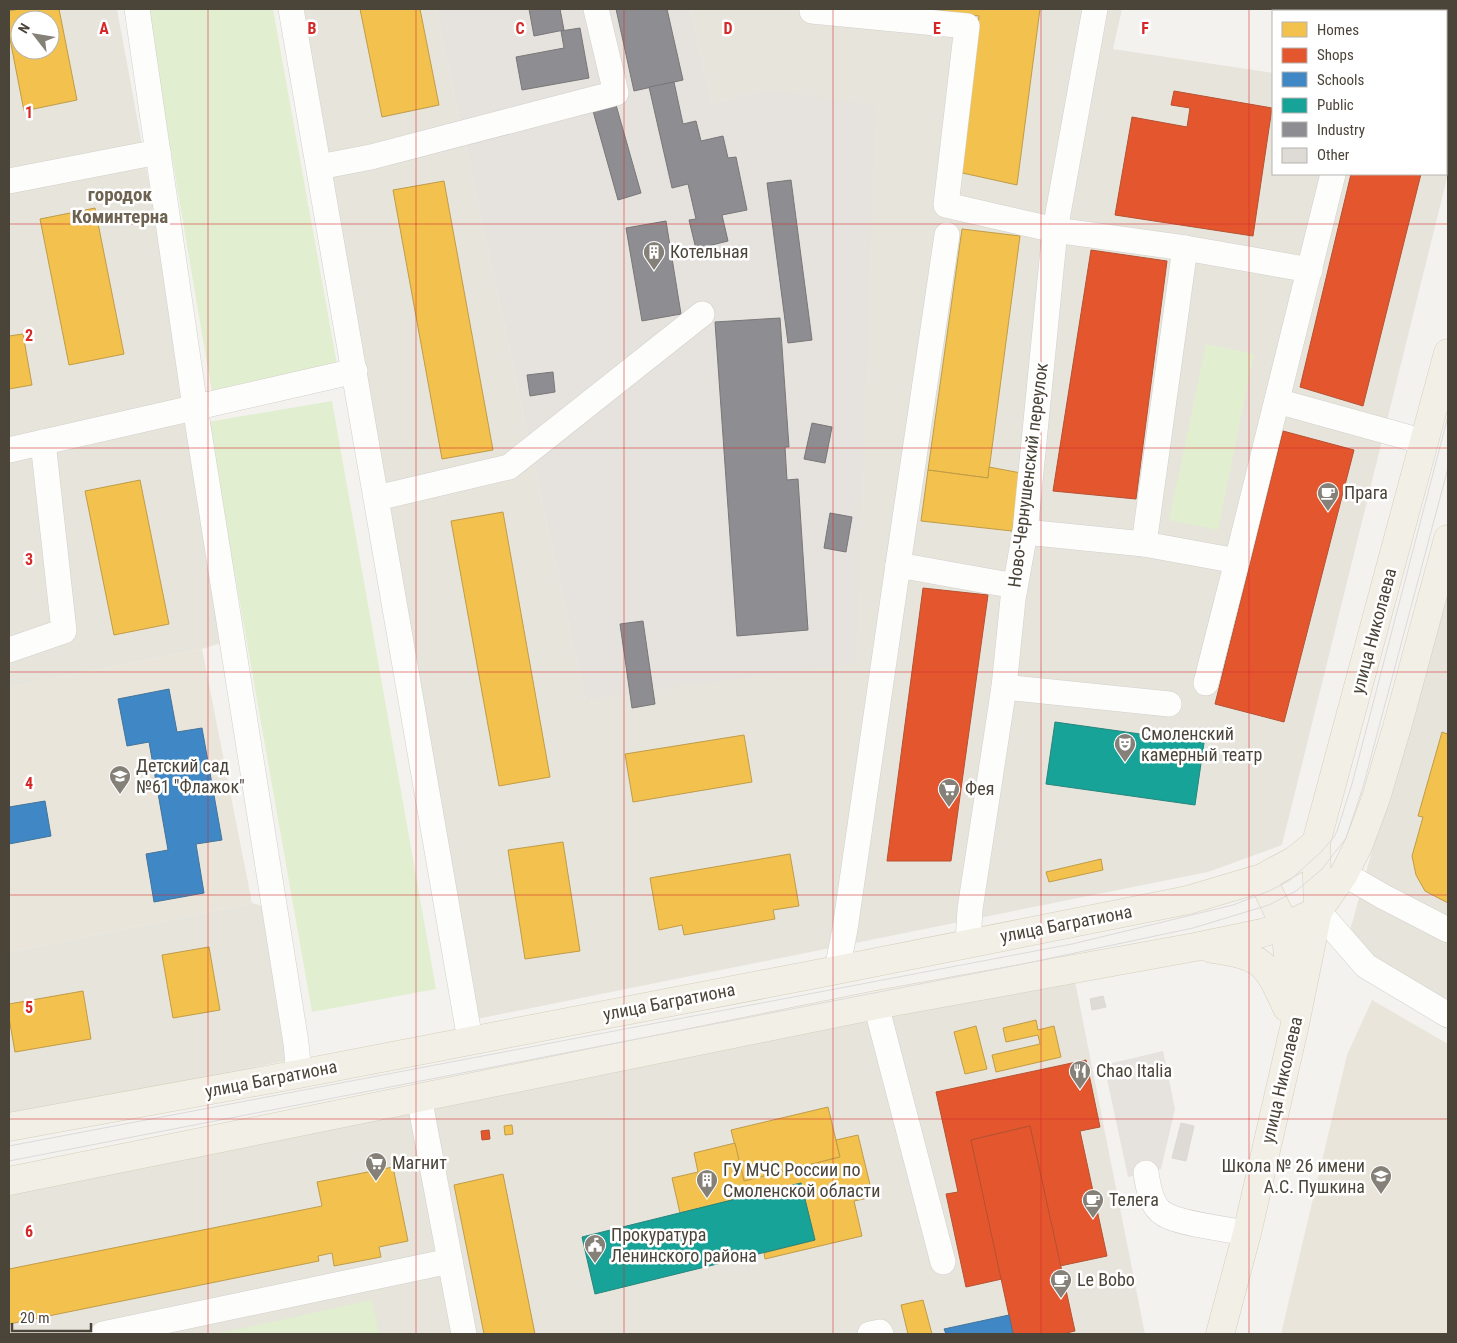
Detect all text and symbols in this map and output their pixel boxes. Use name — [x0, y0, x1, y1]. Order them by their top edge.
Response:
north arrow — [10, 10, 60, 60]
legend — [1272, 10, 1447, 175]
text: A — [99, 19, 109, 38]
text: B — [308, 19, 317, 38]
text: C — [515, 19, 525, 38]
text: D — [723, 19, 733, 38]
text: E — [933, 19, 941, 38]
text: F — [1141, 19, 1149, 38]
text: N — [15, 21, 33, 36]
text: Homes — [1317, 21, 1359, 39]
text: Shops — [1317, 46, 1354, 64]
text: Schools — [1317, 71, 1364, 89]
text: Public — [1317, 96, 1354, 114]
text: 1 — [25, 103, 33, 122]
text: Industry — [1317, 121, 1365, 139]
text: Other — [1317, 146, 1350, 164]
district label: городок Коминтерна — [72, 183, 168, 228]
building icon: Котельная — [642, 240, 666, 271]
place label: Котельная — [670, 241, 748, 262]
text: 2 — [25, 326, 33, 345]
street label: Ново-Чернушенский переулок — [1003, 361, 1052, 588]
cafe icon: Прага — [1316, 481, 1340, 512]
place label: Прага — [1344, 482, 1388, 503]
text: 3 — [25, 550, 33, 569]
street label: улица Николаева — [1347, 566, 1400, 696]
place label: Смоленский камерный театр — [1141, 723, 1262, 765]
theatre icon: Смоленский камерный театр — [1113, 732, 1137, 763]
place label: Детский сад №61 "Флажок" — [136, 755, 245, 797]
school or university icon: Детский сад №61 "Флажок" — [108, 764, 132, 795]
text: 4 — [25, 774, 33, 793]
supermarket icon: Фея — [937, 777, 961, 808]
place label: Фея — [965, 778, 994, 799]
street label: улица Багратиона — [998, 900, 1134, 947]
street label: улица Багратиона — [601, 978, 737, 1025]
text: 5 — [25, 998, 33, 1017]
street label: улица Николаева — [1257, 1015, 1306, 1145]
street label: улица Багратиона — [203, 1055, 339, 1102]
restaurant icon: Chao Italia — [1068, 1059, 1092, 1090]
place label: Chao Italia — [1096, 1060, 1172, 1081]
supermarket icon: Магнит — [364, 1151, 388, 1182]
place label: Магнит — [392, 1152, 447, 1173]
place label: Школа № 26 имени А.С. Пушкина — [1221, 1155, 1365, 1197]
place label: ГУ МЧС России по Смоленской области — [723, 1159, 880, 1201]
school or university icon: Школа № 26 имени А.С. Пушкина — [1369, 1164, 1393, 1195]
building icon: ГУ МЧС России по Смоленской области — [695, 1168, 719, 1199]
cafe icon: Телега — [1081, 1188, 1105, 1219]
place label: Телега — [1109, 1189, 1159, 1210]
text: 6 — [25, 1222, 33, 1241]
place label: Прокуратура Ленинского района — [611, 1224, 757, 1266]
public building icon: Прокуратура Ленинского района — [583, 1233, 607, 1264]
cafe icon: Le Bobo — [1049, 1268, 1073, 1299]
place label: Le Bobo — [1077, 1269, 1135, 1290]
scale bar — [12, 1300, 91, 1332]
text: 20 m — [20, 1309, 50, 1327]

